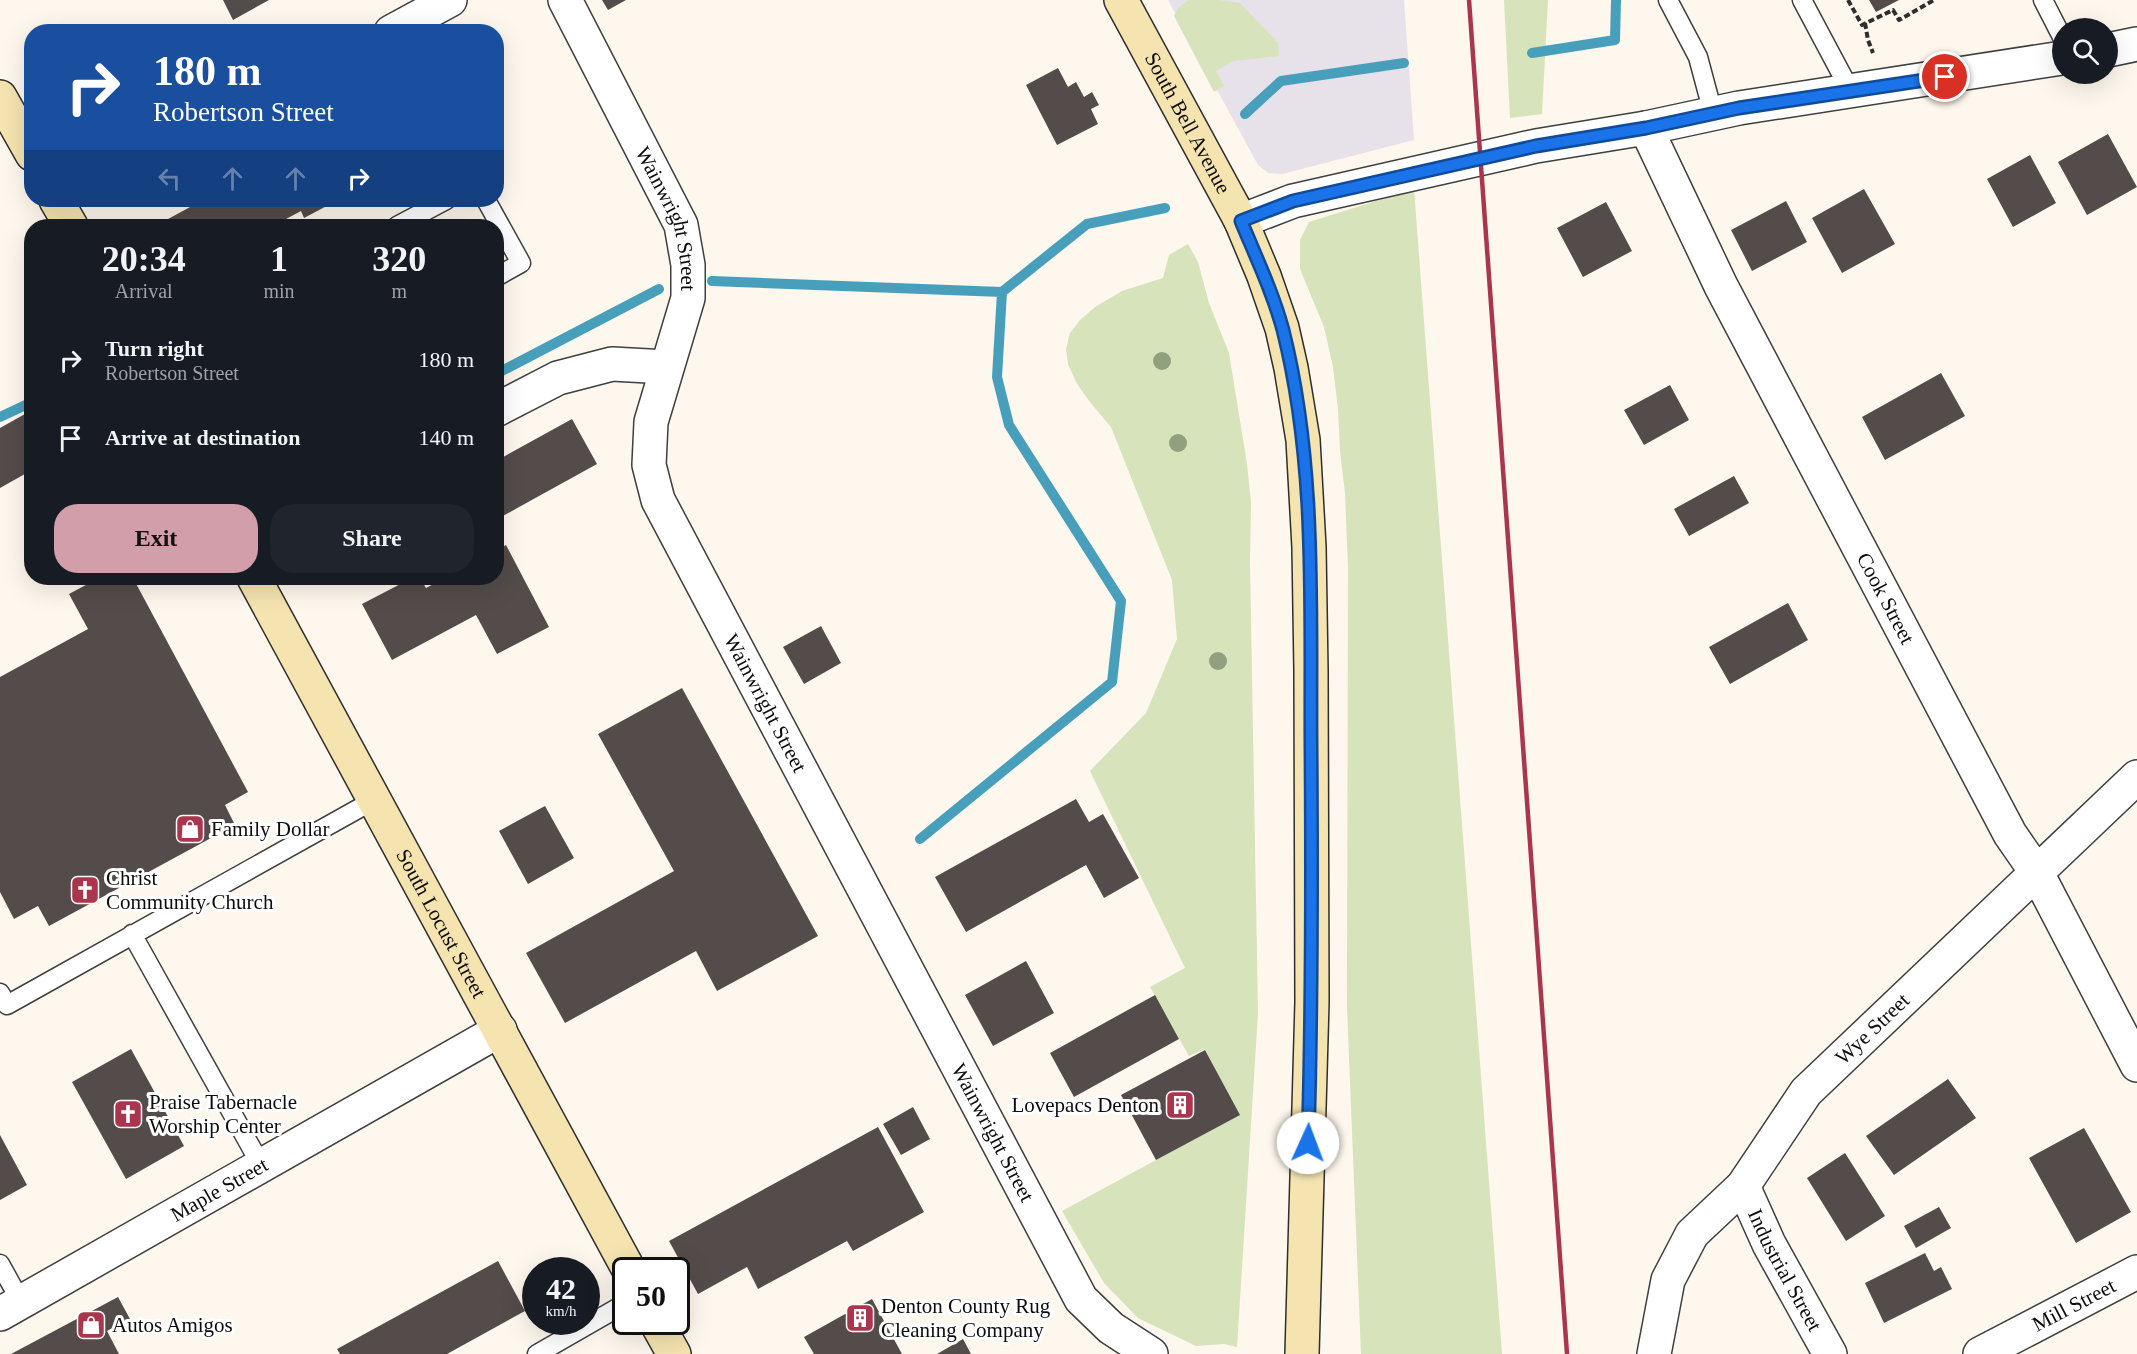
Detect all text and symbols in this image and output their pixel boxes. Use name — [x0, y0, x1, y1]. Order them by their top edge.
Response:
map controls — [2052, 18, 2118, 84]
button: search — [2052, 18, 2118, 84]
icon: right — [54, 48, 132, 126]
text: 180 m — [153, 48, 262, 94]
street label: South Bell Avenue — [1140, 48, 1236, 198]
pin — [1919, 51, 1970, 102]
icon: arrive — [1928, 60, 1961, 93]
text: Robertson Street — [153, 97, 334, 127]
street label: Wainwright Street — [631, 143, 700, 291]
icon: left — [153, 162, 186, 195]
icon: ahead — [216, 162, 249, 195]
icon: ahead — [279, 162, 312, 195]
icon: right — [342, 162, 375, 195]
text: 20:34 — [102, 239, 186, 279]
text: 1 — [270, 239, 288, 279]
text: 320 — [372, 239, 426, 279]
text: Arrival — [115, 280, 173, 302]
text: min — [263, 280, 295, 302]
text: m — [392, 280, 407, 302]
text: Turn right — [105, 336, 204, 361]
icon: right — [54, 344, 87, 377]
text: 180 m — [418, 347, 474, 372]
text: Robertson Street — [105, 362, 239, 384]
icon: arrive — [54, 422, 87, 455]
text: Arrive at destination — [105, 425, 301, 450]
text: 140 m — [418, 425, 474, 450]
button: Exit — [54, 504, 258, 573]
button: Share — [270, 504, 474, 573]
street label: Cook Street — [1852, 549, 1920, 648]
street label: Wainwright Street — [719, 630, 812, 776]
shop icon: Family Dollar — [174, 813, 206, 845]
place label: Family Dollar — [211, 817, 329, 841]
street label: South Locust Street — [391, 845, 491, 1002]
place label: Christ Community Church — [106, 866, 274, 914]
church icon: Christ Community Church — [69, 874, 101, 906]
street label: Wye Street — [1831, 988, 1914, 1069]
street label: Wainwright Street — [946, 1059, 1039, 1206]
building icon: Lovepacs Denton — [1164, 1089, 1196, 1121]
place label: Praise Tabernacle Worship Center — [149, 1090, 297, 1138]
place label: Lovepacs Denton — [1011, 1093, 1159, 1117]
church icon: Praise Tabernacle Worship Center — [112, 1098, 144, 1130]
position arrow — [1276, 1111, 1340, 1175]
street label: Maple Street — [166, 1152, 272, 1227]
street label: Industrial Street — [1743, 1205, 1827, 1336]
speed limit sign: 50 — [612, 1257, 690, 1335]
text: 42 — [546, 1272, 576, 1305]
street label: Mill Street — [2028, 1273, 2120, 1337]
place label: Denton County Rug Cleaning Company — [881, 1294, 1051, 1342]
building icon: Denton County Rug Cleaning Company — [844, 1302, 876, 1334]
text: km/h — [546, 1303, 576, 1319]
shop icon: Autos Amigos — [75, 1309, 107, 1341]
place label: Autos Amigos — [112, 1313, 233, 1337]

